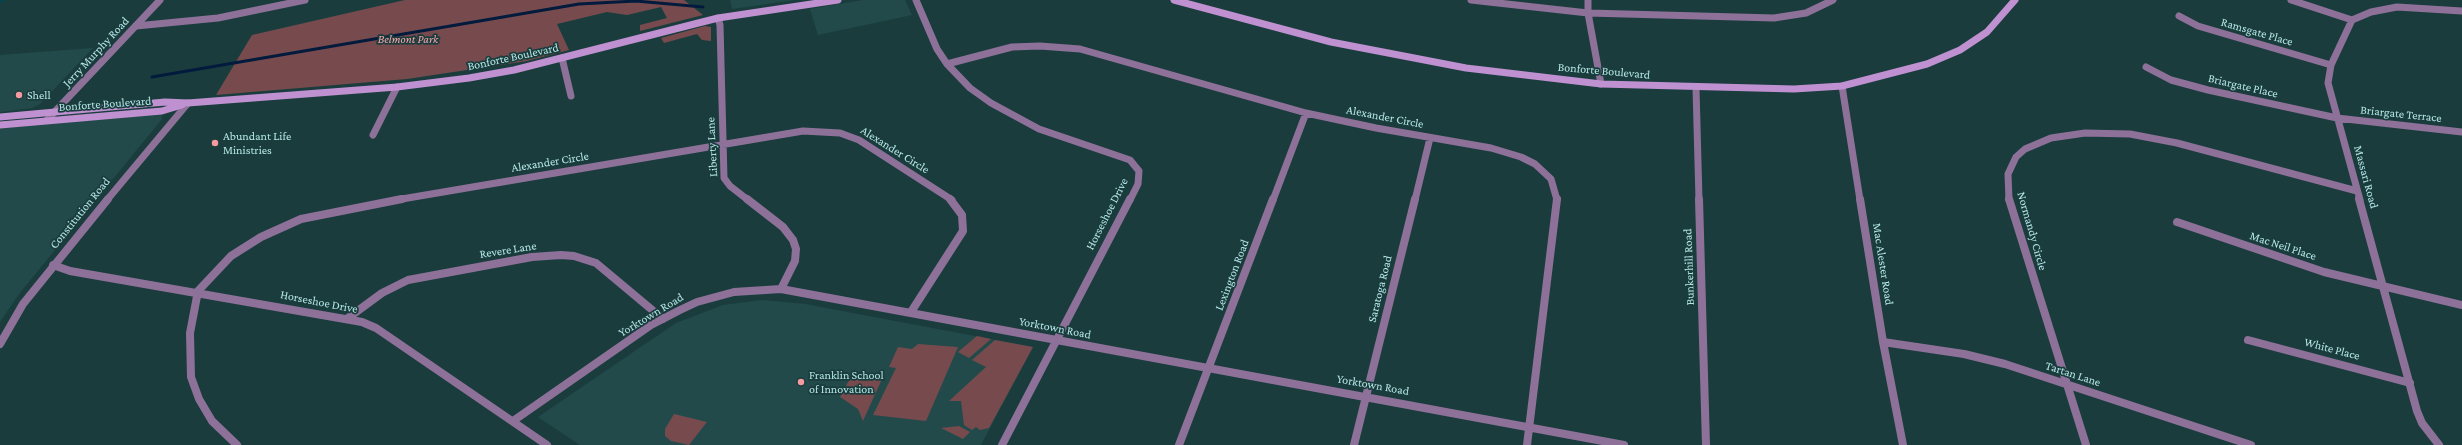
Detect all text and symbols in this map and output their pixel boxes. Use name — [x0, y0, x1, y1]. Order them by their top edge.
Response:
street label: Jerry Murphy Road — [60, 14, 132, 90]
street label: Ramsgate Place — [2219, 15, 2295, 49]
park label: Belmont Park — [378, 32, 438, 46]
street label: Bonforte Boulevard — [466, 40, 560, 74]
street label: Bonforte Boulevard — [1557, 60, 1651, 82]
street label: Briargate Place — [2207, 71, 2279, 101]
place label: Shell — [27, 88, 51, 102]
marker: Shell — [14, 90, 24, 100]
street label: Bonforte Boulevard — [58, 94, 152, 114]
street label: Alexander Circle — [1345, 102, 1425, 132]
street label: Briargate Terrace — [2360, 103, 2442, 125]
street label: Liberty Lane — [703, 117, 721, 177]
street label: Alexander Circle — [858, 123, 932, 177]
place label: Abundant Life Ministries — [223, 129, 291, 157]
marker: Abundant Life Ministries — [210, 138, 220, 148]
street label: Massari Road — [2351, 144, 2381, 210]
street label: Alexander Circle — [510, 149, 590, 175]
street label: Constitution Road — [47, 174, 113, 252]
street label: Horseshoe Drive — [1083, 176, 1131, 252]
street label: Normandy Circle — [2014, 190, 2050, 272]
street label: Mac Alester Road — [1869, 222, 1897, 306]
street label: Bunkerhill Road — [1680, 228, 1698, 306]
street label: Mac Neil Place — [2248, 228, 2318, 264]
street label: Lexington Road — [1212, 237, 1252, 313]
street label: Revere Lane — [479, 238, 537, 262]
street label: Saratoga Road — [1365, 254, 1395, 324]
street label: Horseshoe Drive — [279, 287, 359, 317]
street label: Yorktown Road — [616, 290, 686, 340]
street label: Yorktown Road — [1018, 314, 1092, 342]
street label: White Place — [2303, 335, 2361, 363]
street label: Tartan Lane — [2043, 358, 2103, 390]
place label: Franklin School of Innovation — [809, 368, 884, 396]
street label: Yorktown Road — [1336, 372, 1410, 398]
marker: Franklin School of Innovation — [796, 377, 806, 387]

